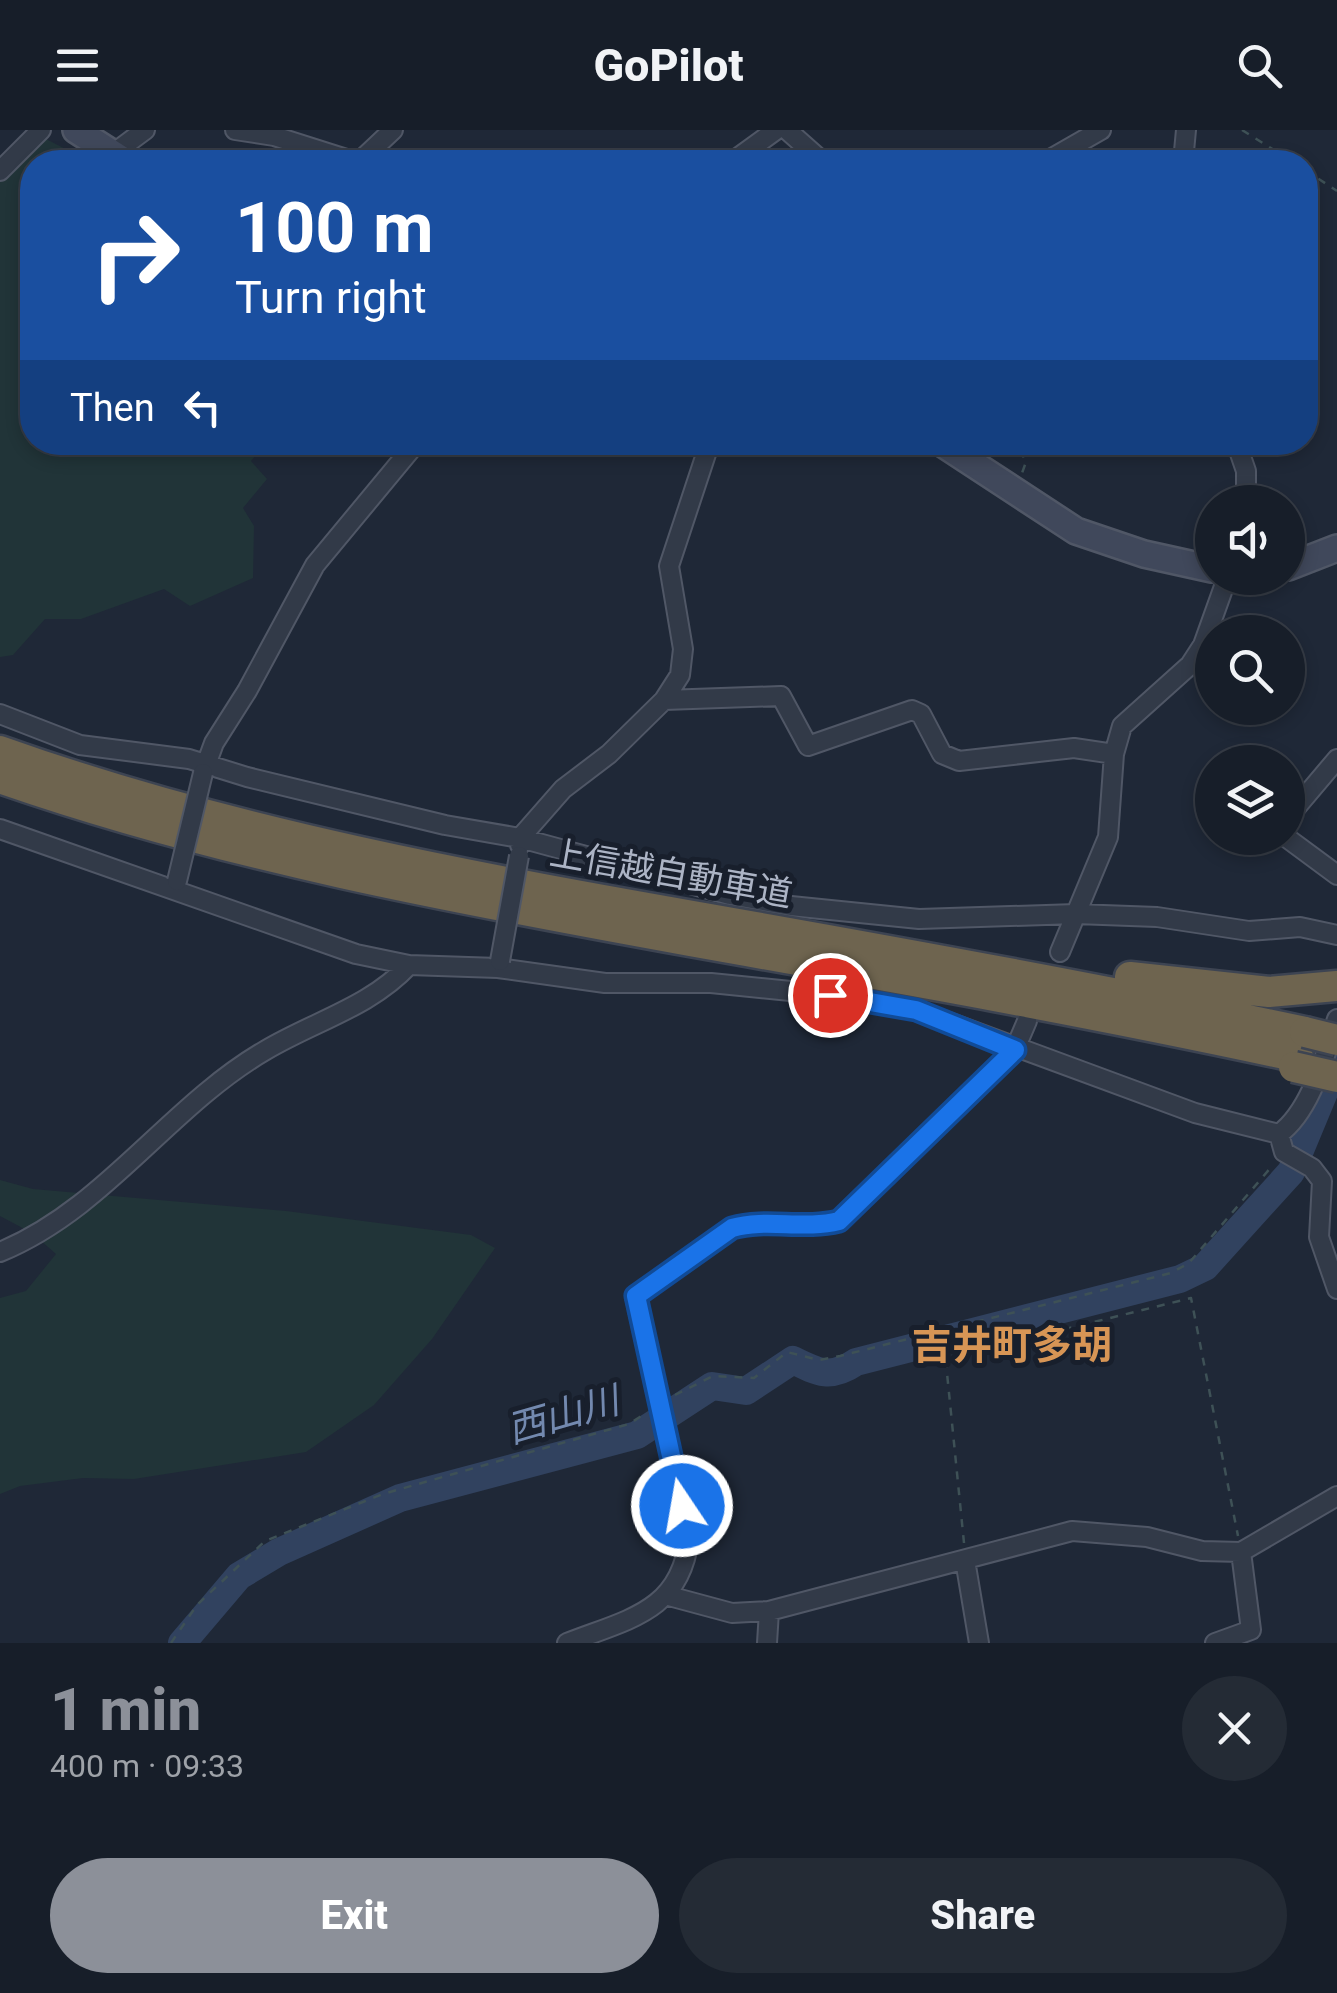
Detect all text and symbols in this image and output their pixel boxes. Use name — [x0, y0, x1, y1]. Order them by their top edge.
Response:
icon: menu — [50, 38, 105, 93]
icon: search — [1232, 38, 1287, 93]
text: GoPilot — [593, 39, 744, 92]
text: 100 m — [235, 187, 434, 269]
icon: right — [70, 190, 200, 320]
text: Turn right — [235, 271, 427, 324]
icon: left — [175, 380, 230, 435]
text: Then — [70, 386, 155, 430]
map controls — [1195, 485, 1305, 855]
button: sound — [1195, 485, 1305, 595]
button: search — [1195, 615, 1305, 725]
button: layers — [1195, 745, 1305, 855]
street label: 上信越自動車道 — [547, 833, 795, 915]
pin — [788, 953, 873, 1038]
icon: arrive — [803, 968, 858, 1023]
district label: 吉井町多胡 — [912, 1322, 1112, 1369]
water label: 西山川 — [502, 1377, 628, 1452]
position arrow — [630, 1454, 734, 1558]
text: 1 min — [50, 1674, 201, 1745]
button: close — [1182, 1676, 1287, 1781]
text: 400 m · 09:33 — [50, 1747, 244, 1785]
button: Exit — [50, 1858, 659, 1973]
button: Share — [679, 1858, 1287, 1973]

